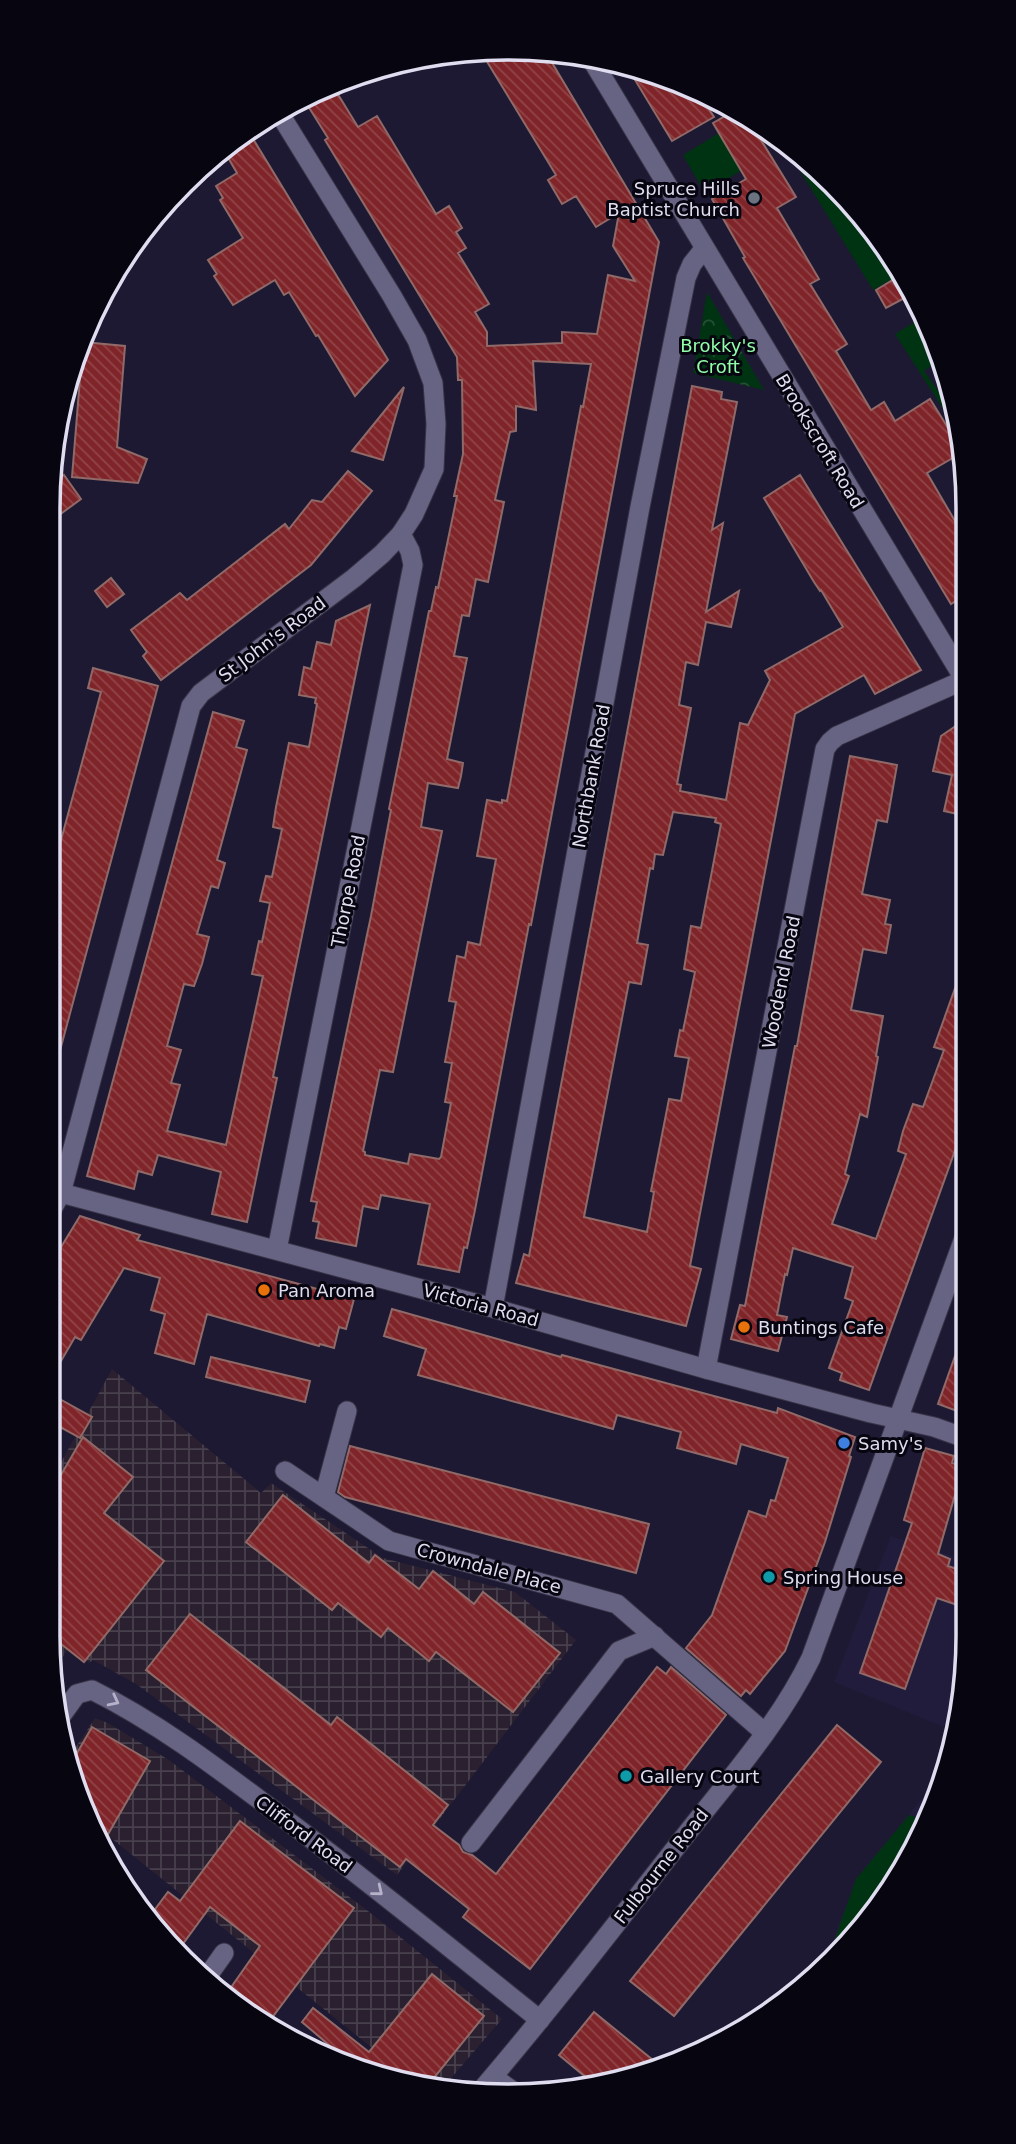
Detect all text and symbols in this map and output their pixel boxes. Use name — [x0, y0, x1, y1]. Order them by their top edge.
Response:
place label: Spruce Hills Baptist Church — [607, 178, 740, 220]
marker: Spruce Hills Baptist Church — [746, 190, 762, 206]
park label: Brokky's Croft — [680, 335, 756, 377]
street label: Brookscroft Road — [772, 370, 868, 512]
street label: St John's Road — [214, 592, 330, 686]
street label: Northbank Road — [568, 703, 614, 849]
street label: Thorpe Road — [327, 833, 369, 950]
street label: Woodend Road — [758, 914, 804, 1050]
street label: Victoria Road — [421, 1279, 541, 1331]
place label: Pan Aroma — [278, 1280, 375, 1301]
marker: Pan Aroma — [256, 1282, 272, 1298]
place label: Buntings Cafe — [758, 1317, 884, 1338]
marker: Buntings Cafe — [736, 1319, 752, 1335]
place label: Samy's — [858, 1433, 923, 1454]
marker: Samy's — [836, 1435, 852, 1451]
street label: Crowndale Place — [414, 1539, 564, 1597]
place label: Spring House — [783, 1567, 903, 1588]
marker: Spring House — [761, 1569, 777, 1585]
one-way arrow — [107, 1693, 119, 1706]
place label: Gallery Court — [640, 1766, 759, 1787]
marker: Gallery Court — [618, 1768, 634, 1784]
street label: Clifford Road — [252, 1791, 356, 1877]
street label: Fulbourne Road — [610, 1804, 712, 1928]
one-way arrow — [370, 1882, 382, 1895]

